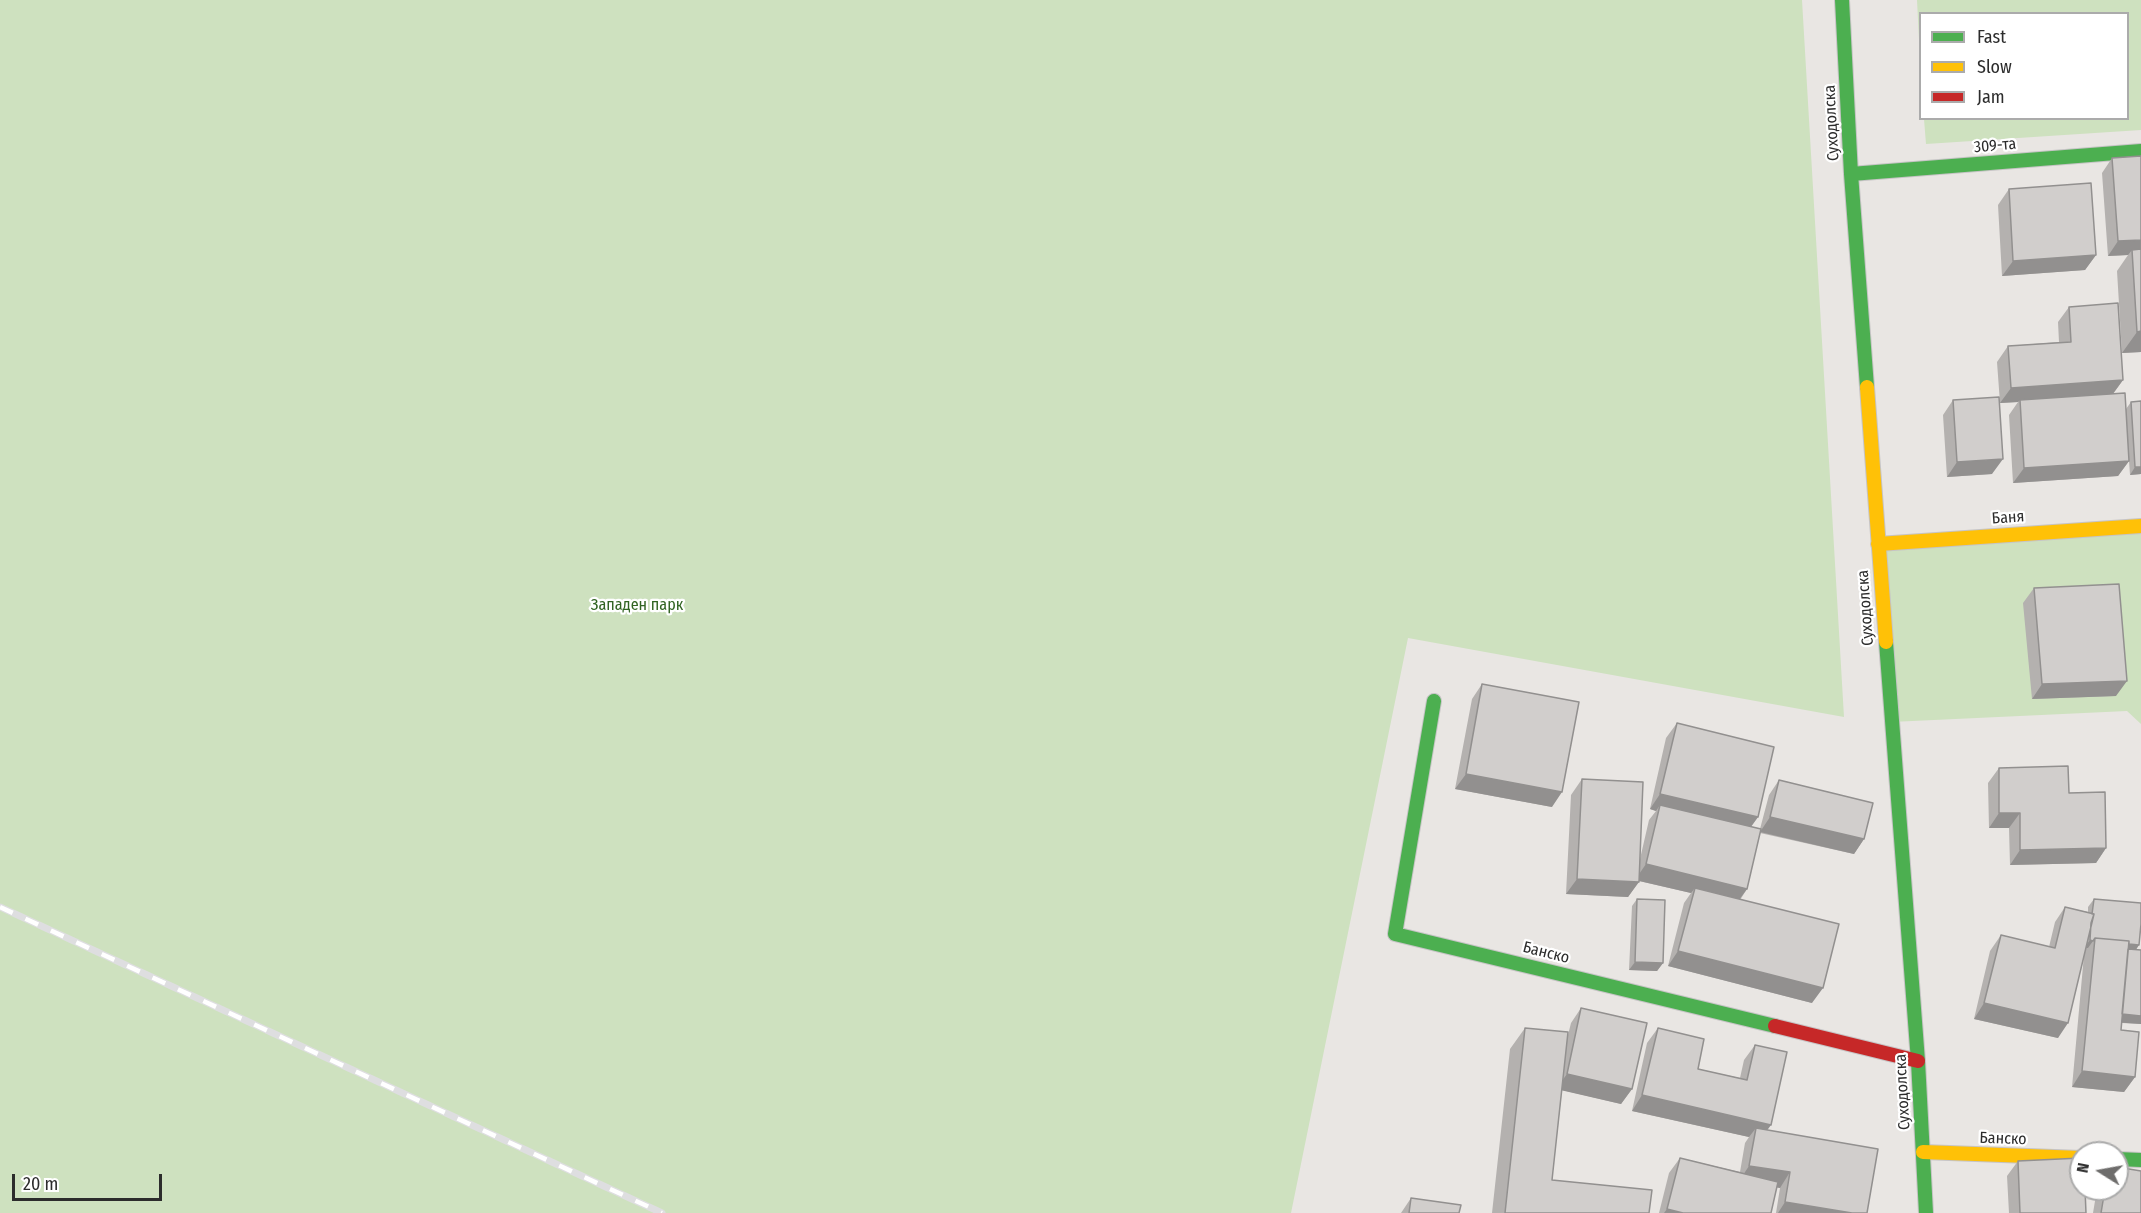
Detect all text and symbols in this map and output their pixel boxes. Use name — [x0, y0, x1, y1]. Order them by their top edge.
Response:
legend — [1919, 12, 2129, 120]
text: Fast — [1977, 26, 2006, 48]
text: Slow — [1977, 56, 2012, 78]
street label: Суходолска — [1820, 85, 1844, 161]
text: Jam — [1977, 86, 2005, 108]
street label: 309-та — [1973, 135, 2017, 157]
street label: Баня — [1991, 507, 2025, 529]
street label: Суходолска — [1854, 569, 1878, 647]
park label: Западен парк — [591, 596, 683, 616]
street label: Банско — [1521, 938, 1571, 968]
street label: Суходолска — [1891, 1054, 1915, 1130]
street label: Банско — [1979, 1129, 2027, 1149]
north arrow — [2069, 1141, 2129, 1201]
text: N — [2073, 1161, 2093, 1174]
scale bar — [15, 1162, 165, 1200]
text: 20 m — [23, 1173, 58, 1195]

